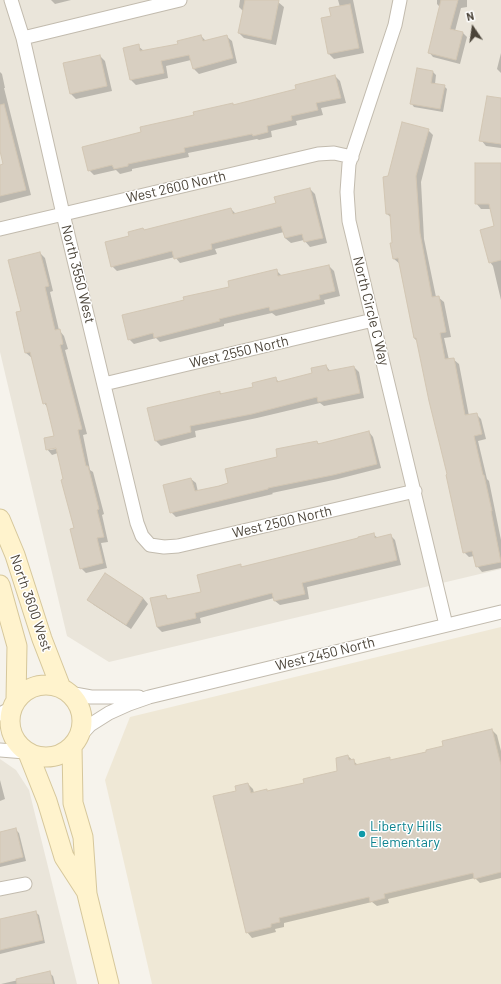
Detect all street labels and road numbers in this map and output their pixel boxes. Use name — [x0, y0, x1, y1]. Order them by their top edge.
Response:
street label: West 2600 North — [124, 167, 228, 207]
street label: North 3550 West — [58, 223, 98, 325]
street label: North Circle C Way — [349, 255, 393, 367]
street label: West 2550 North — [188, 332, 290, 372]
street label: West 2500 North — [230, 502, 334, 542]
street label: North 3600 West — [7, 552, 55, 654]
street label: West 2450 North — [274, 634, 376, 674]

